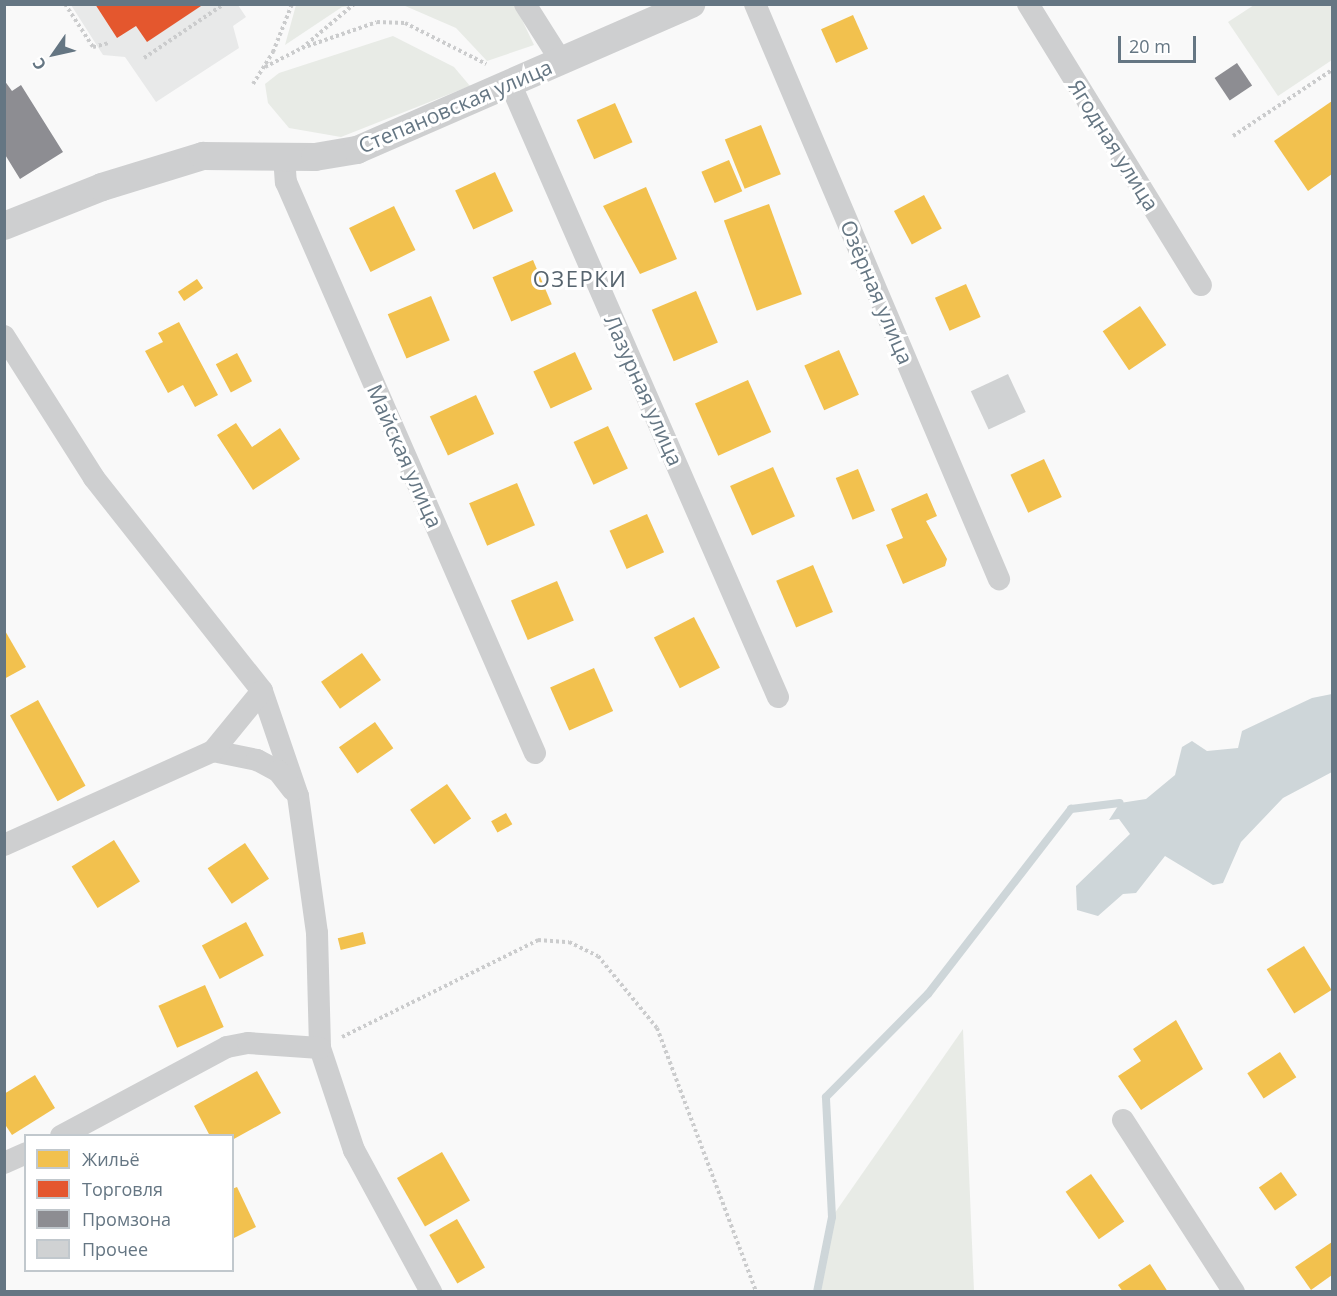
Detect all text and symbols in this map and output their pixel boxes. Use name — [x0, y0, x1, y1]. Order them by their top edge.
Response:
north arrow — [24, 24, 84, 84]
scale bar — [1121, 24, 1199, 62]
text: 20 m — [1129, 34, 1171, 58]
text: С — [27, 54, 51, 74]
street label: Степановская улица — [354, 54, 556, 158]
street label: Ягодная улица — [1064, 75, 1164, 215]
street label: Озёрная улица — [835, 216, 919, 368]
district label: ОЗЕРКИ — [533, 266, 627, 292]
street label: Лазурная улица — [599, 311, 689, 469]
street label: Майская улица — [362, 380, 448, 532]
legend — [24, 1134, 234, 1272]
text: Жильё — [82, 1147, 140, 1171]
text: Торговля — [82, 1177, 163, 1201]
text: Промзона — [82, 1207, 171, 1231]
text: Прочее — [82, 1237, 148, 1261]

